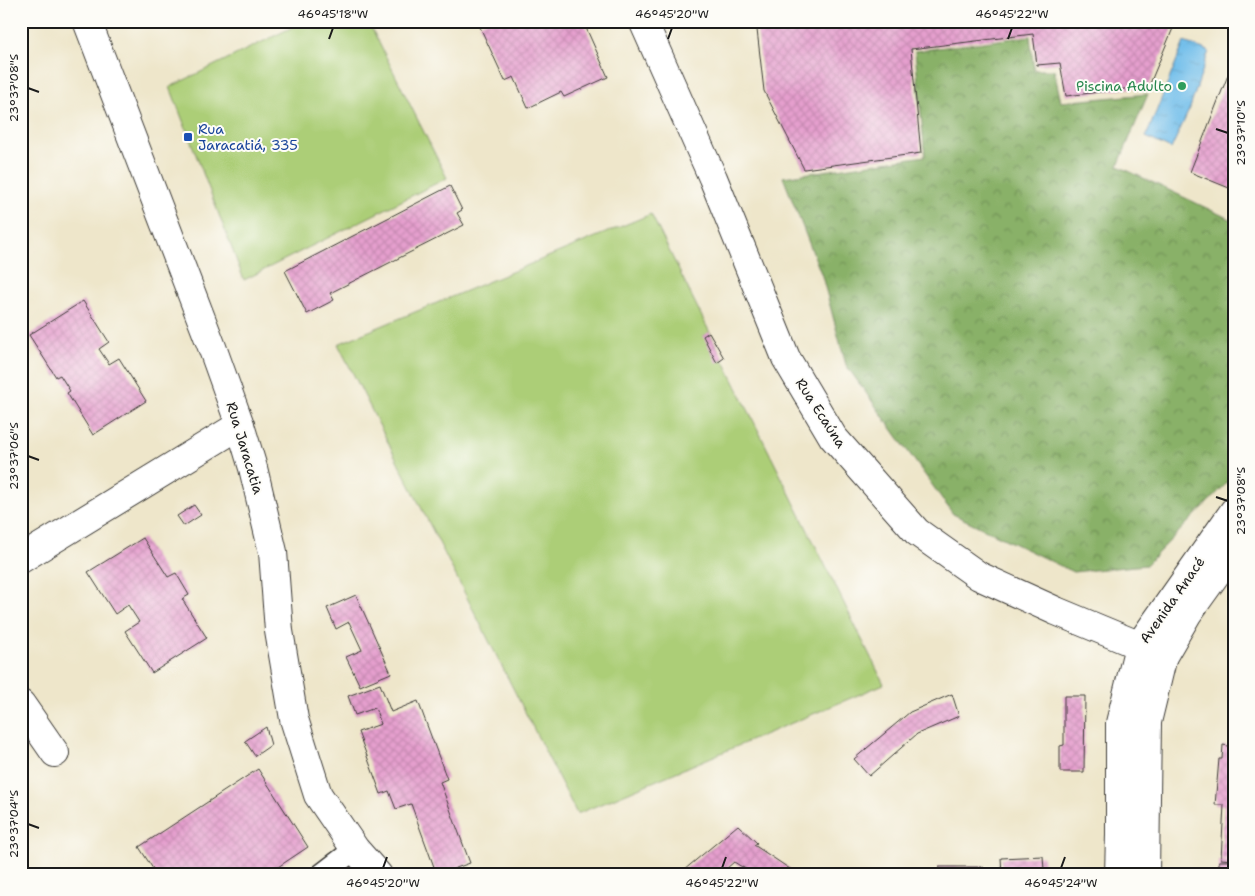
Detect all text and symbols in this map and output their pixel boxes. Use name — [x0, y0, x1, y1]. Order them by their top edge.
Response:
text: 46°45'18"W — [298, 6, 368, 22]
text: 46°45'20"W — [635, 6, 709, 22]
text: 46°45'22"W — [975, 6, 1049, 22]
text: 23°37'08"S — [6, 53, 22, 122]
place label: Piscina Adulto — [1076, 77, 1172, 95]
marker: Piscina Adulto — [1176, 80, 1188, 92]
text: 23°37'10"S — [1233, 100, 1249, 166]
place label: Rua Jaracatiá, 335 — [198, 120, 298, 154]
marker: Rua Jaracatiá, 335 — [182, 131, 194, 143]
street label: Rua Ecaúna — [792, 375, 850, 452]
street label: Rua Jaracatia — [222, 400, 268, 497]
text: 23°37'06"S — [6, 422, 22, 490]
text: 23°37'08"S — [1233, 466, 1249, 535]
street label: Avenida Anacé — [1135, 553, 1209, 647]
text: 23°37'04"S — [6, 789, 22, 858]
text: 46°45'20"W — [346, 875, 420, 891]
text: 46°45'22"W — [685, 875, 759, 891]
text: 46°45'24"W — [1024, 875, 1098, 891]

